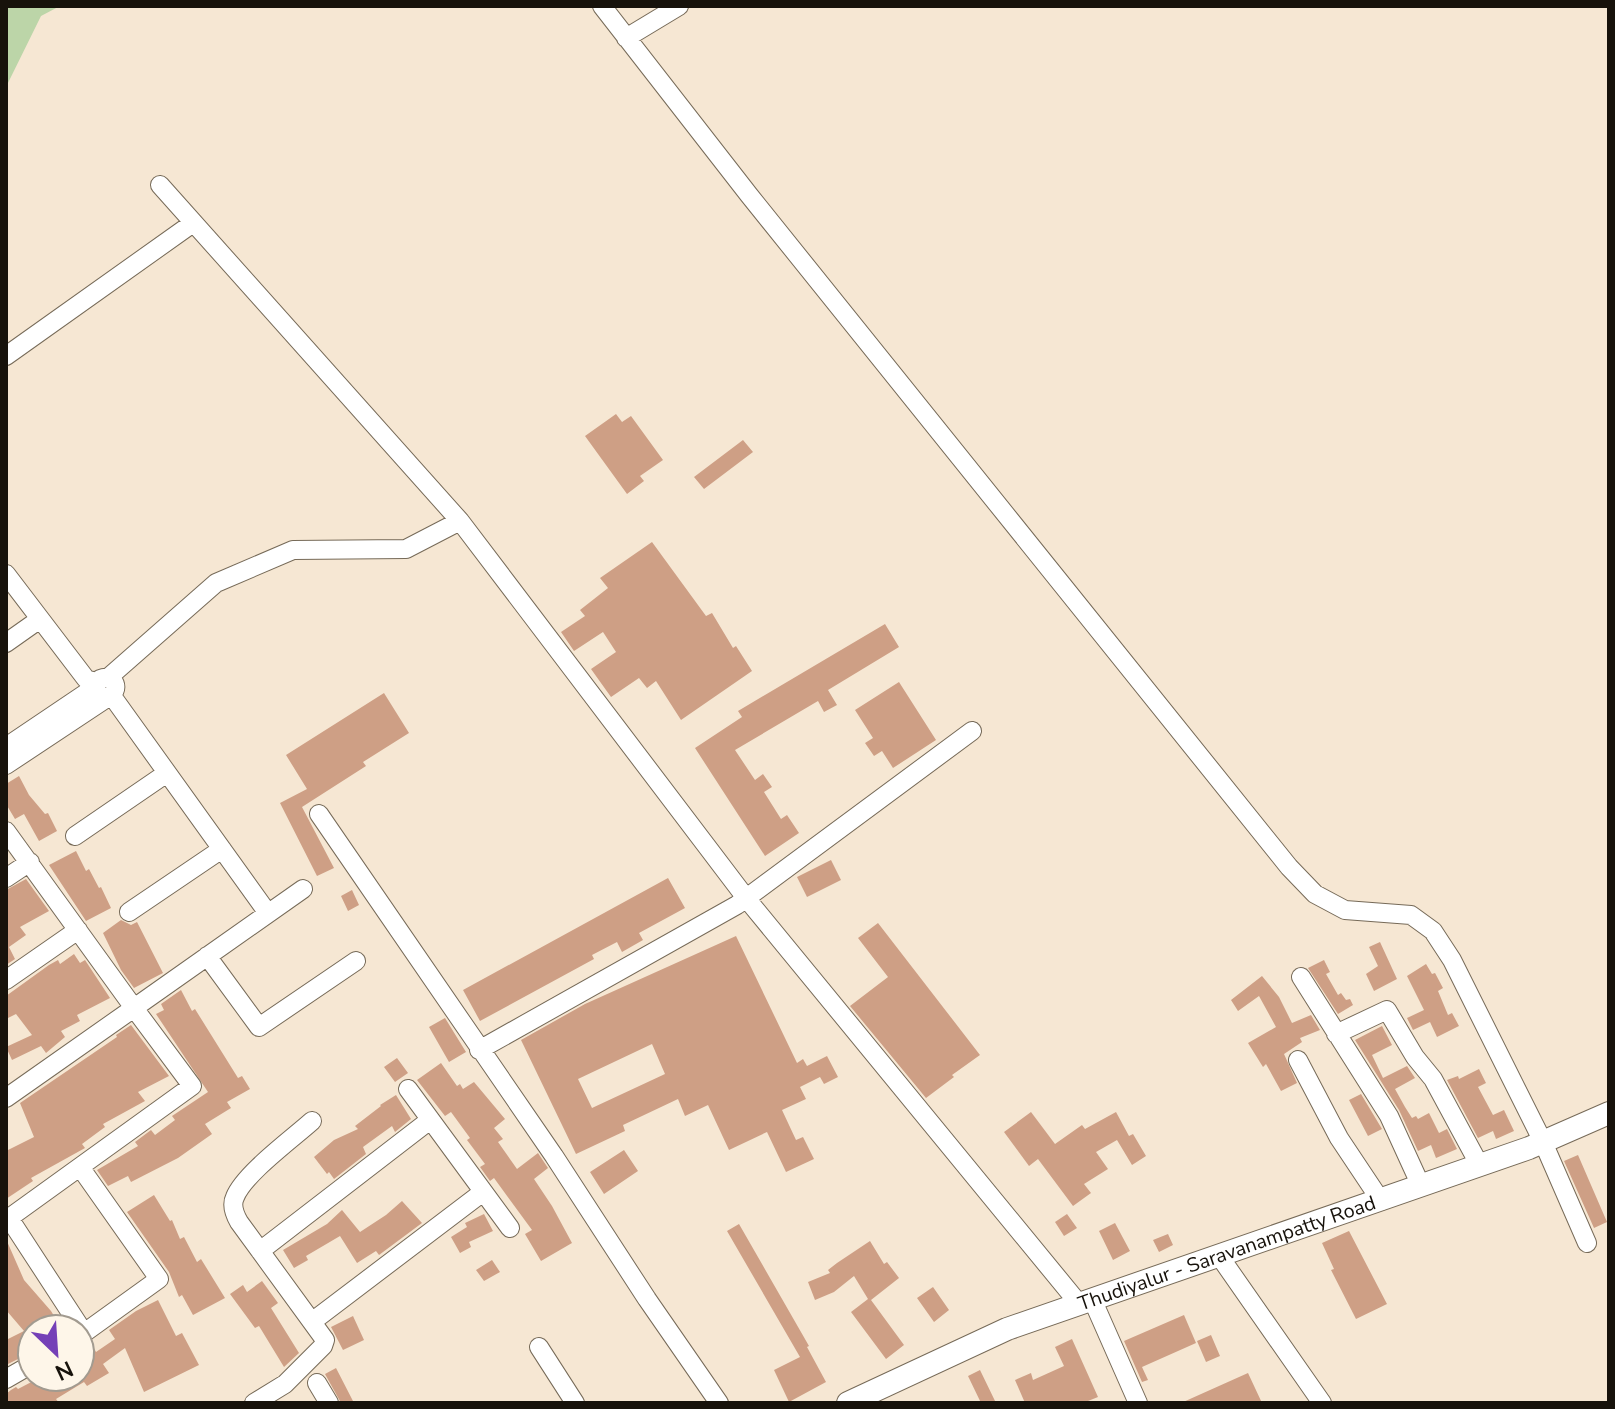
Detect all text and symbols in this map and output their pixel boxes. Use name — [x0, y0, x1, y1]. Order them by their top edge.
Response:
street label: Thudiyalur - Saravanampatty Road — [1074, 1189, 1379, 1317]
north arrow — [16, 1313, 96, 1393]
text: N — [50, 1353, 78, 1387]

